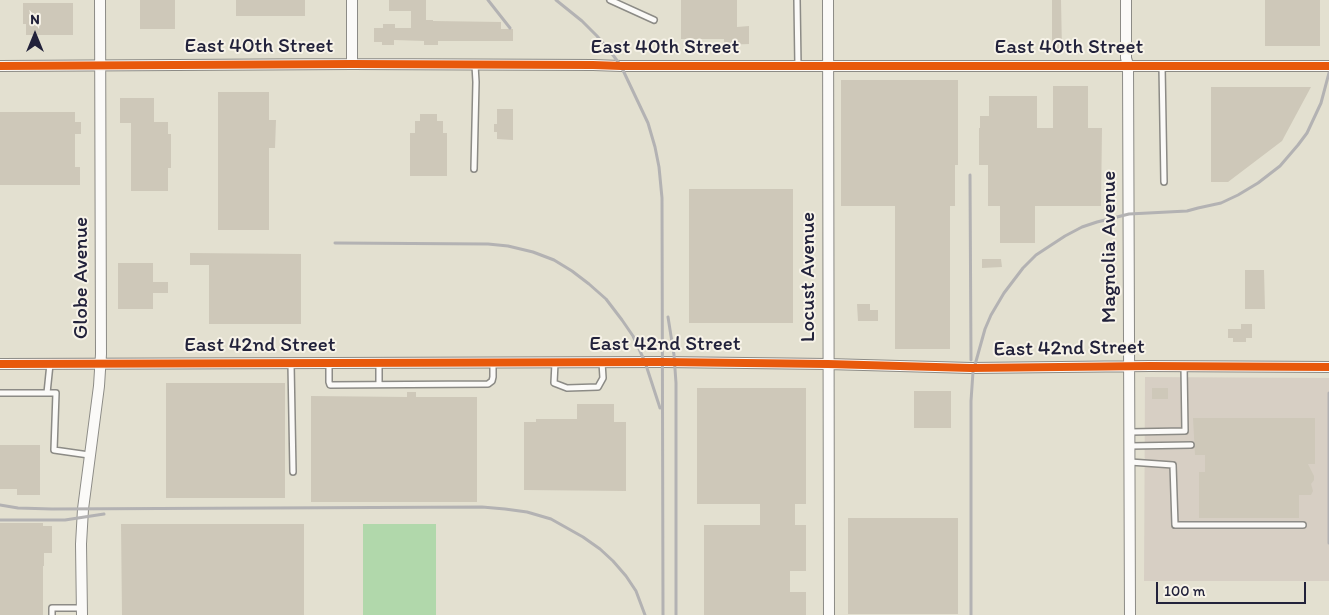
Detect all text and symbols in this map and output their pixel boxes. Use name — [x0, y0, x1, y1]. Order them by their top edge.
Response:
north arrow — [10, 10, 60, 60]
text: N — [30, 11, 40, 28]
street label: East 40th Street — [185, 34, 333, 60]
street label: East 40th Street — [591, 35, 739, 61]
street label: East 40th Street — [995, 35, 1143, 61]
street label: Magnolia Avenue — [1097, 171, 1123, 323]
street label: Locust Avenue — [796, 212, 822, 342]
street label: Globe Avenue — [69, 217, 95, 339]
street label: East 42nd Street — [589, 332, 741, 358]
street label: East 42nd Street — [184, 333, 336, 359]
street label: East 42nd Street — [993, 335, 1145, 363]
scale bar — [1159, 572, 1309, 604]
text: 100 m — [1164, 582, 1205, 600]

